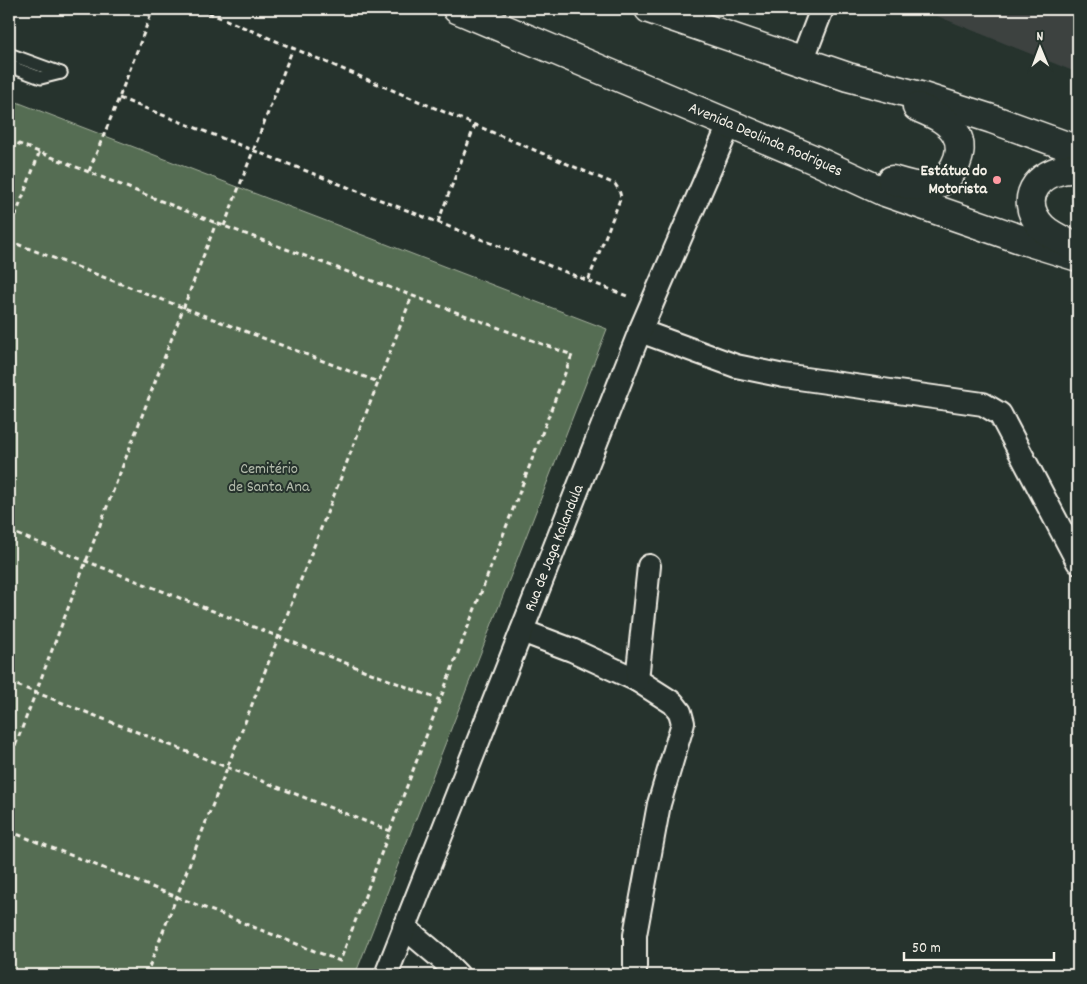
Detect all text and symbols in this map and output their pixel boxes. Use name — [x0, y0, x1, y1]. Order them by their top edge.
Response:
north arrow — [1014, 22, 1064, 72]
text: N — [1036, 27, 1044, 47]
street label: Avenida Deolinda Rodrigues — [685, 96, 847, 183]
place label: Estátua do Motorista — [921, 160, 988, 201]
marker: Estátua do Motorista — [991, 174, 1003, 186]
park label: Cemitério de Santa Ana — [229, 458, 310, 499]
street label: Rua de Jaga Kalandula — [519, 481, 590, 615]
scale bar — [904, 929, 1054, 961]
text: 50 m — [912, 938, 941, 960]

